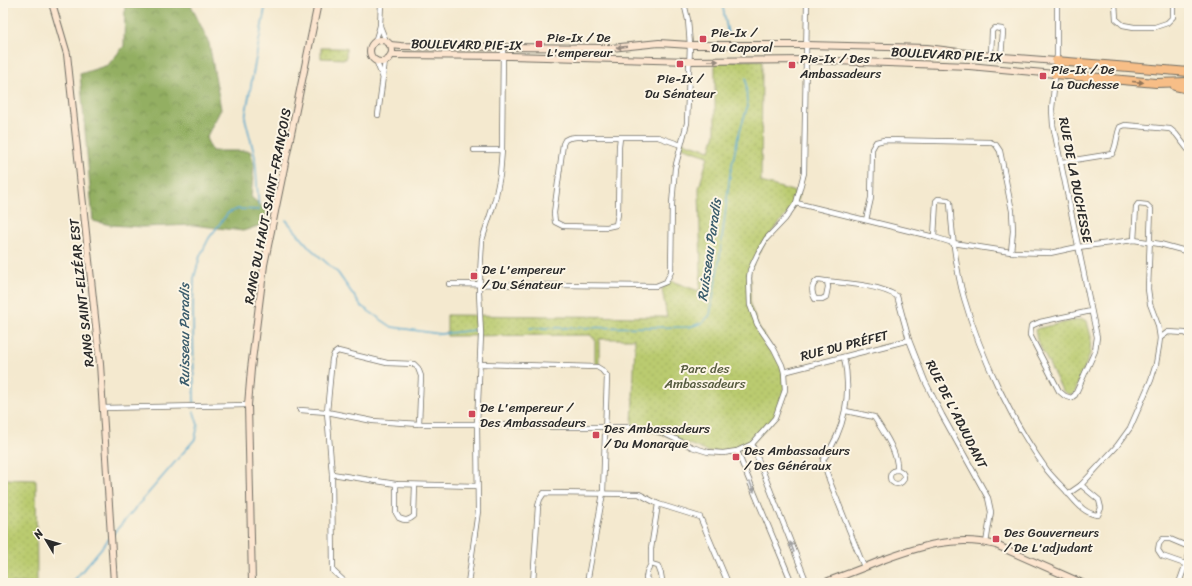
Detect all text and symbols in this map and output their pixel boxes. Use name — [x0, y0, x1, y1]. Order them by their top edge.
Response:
place label: Pie-Ix / Du Caporal — [711, 21, 773, 59]
place label: Pie-Ix / De L'empereur — [547, 26, 613, 64]
street label: BOULEVARD PIE-IX — [411, 32, 524, 57]
marker: Pie-Ix / Du Caporal — [698, 34, 708, 44]
marker: Pie-Ix / De L'empereur — [534, 39, 544, 49]
street label: BOULEVARD PIE-IX — [890, 40, 1004, 69]
one-way arrow — [616, 44, 628, 50]
place label: Pie-Ix / Des Ambassadeurs — [799, 47, 882, 85]
one-way arrow — [707, 58, 720, 64]
place label: Pie-Ix / De La Duchesse — [1051, 58, 1120, 96]
marker: Pie-Ix / Du Sénateur — [675, 59, 685, 69]
marker: Pie-Ix / Des Ambassadeurs — [787, 60, 797, 70]
place label: Pie-Ix / Du Sénateur — [645, 67, 716, 105]
marker: Pie-Ix / De La Duchesse — [1038, 71, 1048, 81]
one-way arrow — [1132, 78, 1144, 85]
street label: RANG DU HAUT-SAINT-FRANÇOIS — [237, 106, 298, 306]
street label: RUE DE LA DUCHESSE — [1052, 115, 1099, 246]
water label: Ruisseau Paradis — [690, 195, 729, 303]
street label: RANG SAINT-ELZÉAR EST — [62, 217, 101, 368]
place label: De L'empereur / Du Sénateur — [482, 258, 565, 296]
marker: De L'empereur / Du Sénateur — [469, 271, 479, 281]
water label: Ruisseau Paradis — [172, 281, 197, 386]
street label: RUE DU PRÉFET — [798, 323, 892, 368]
street label: RUE DE L'ADJUDANT — [919, 356, 994, 474]
park label: Parc des Ambassadeurs — [663, 357, 747, 395]
place label: De L'empereur / Des Ambassadeurs — [480, 396, 586, 434]
marker: De L'empereur / Des Ambassadeurs — [467, 409, 477, 419]
place label: Des Ambassadeurs / Du Monarque — [604, 417, 710, 455]
marker: Des Ambassadeurs / Du Monarque — [591, 430, 601, 440]
place label: Des Ambassadeurs / Des Généraux — [744, 439, 850, 477]
marker: Des Ambassadeurs / Des Généraux — [731, 452, 741, 462]
one-way arrow — [749, 482, 755, 494]
north arrow — [26, 520, 66, 560]
place label: Des Gouverneurs / De L'adjudant — [1004, 521, 1100, 559]
text: N — [28, 525, 49, 544]
marker: Des Gouverneurs / De L'adjudant — [991, 534, 1001, 544]
one-way arrow — [789, 540, 795, 552]

